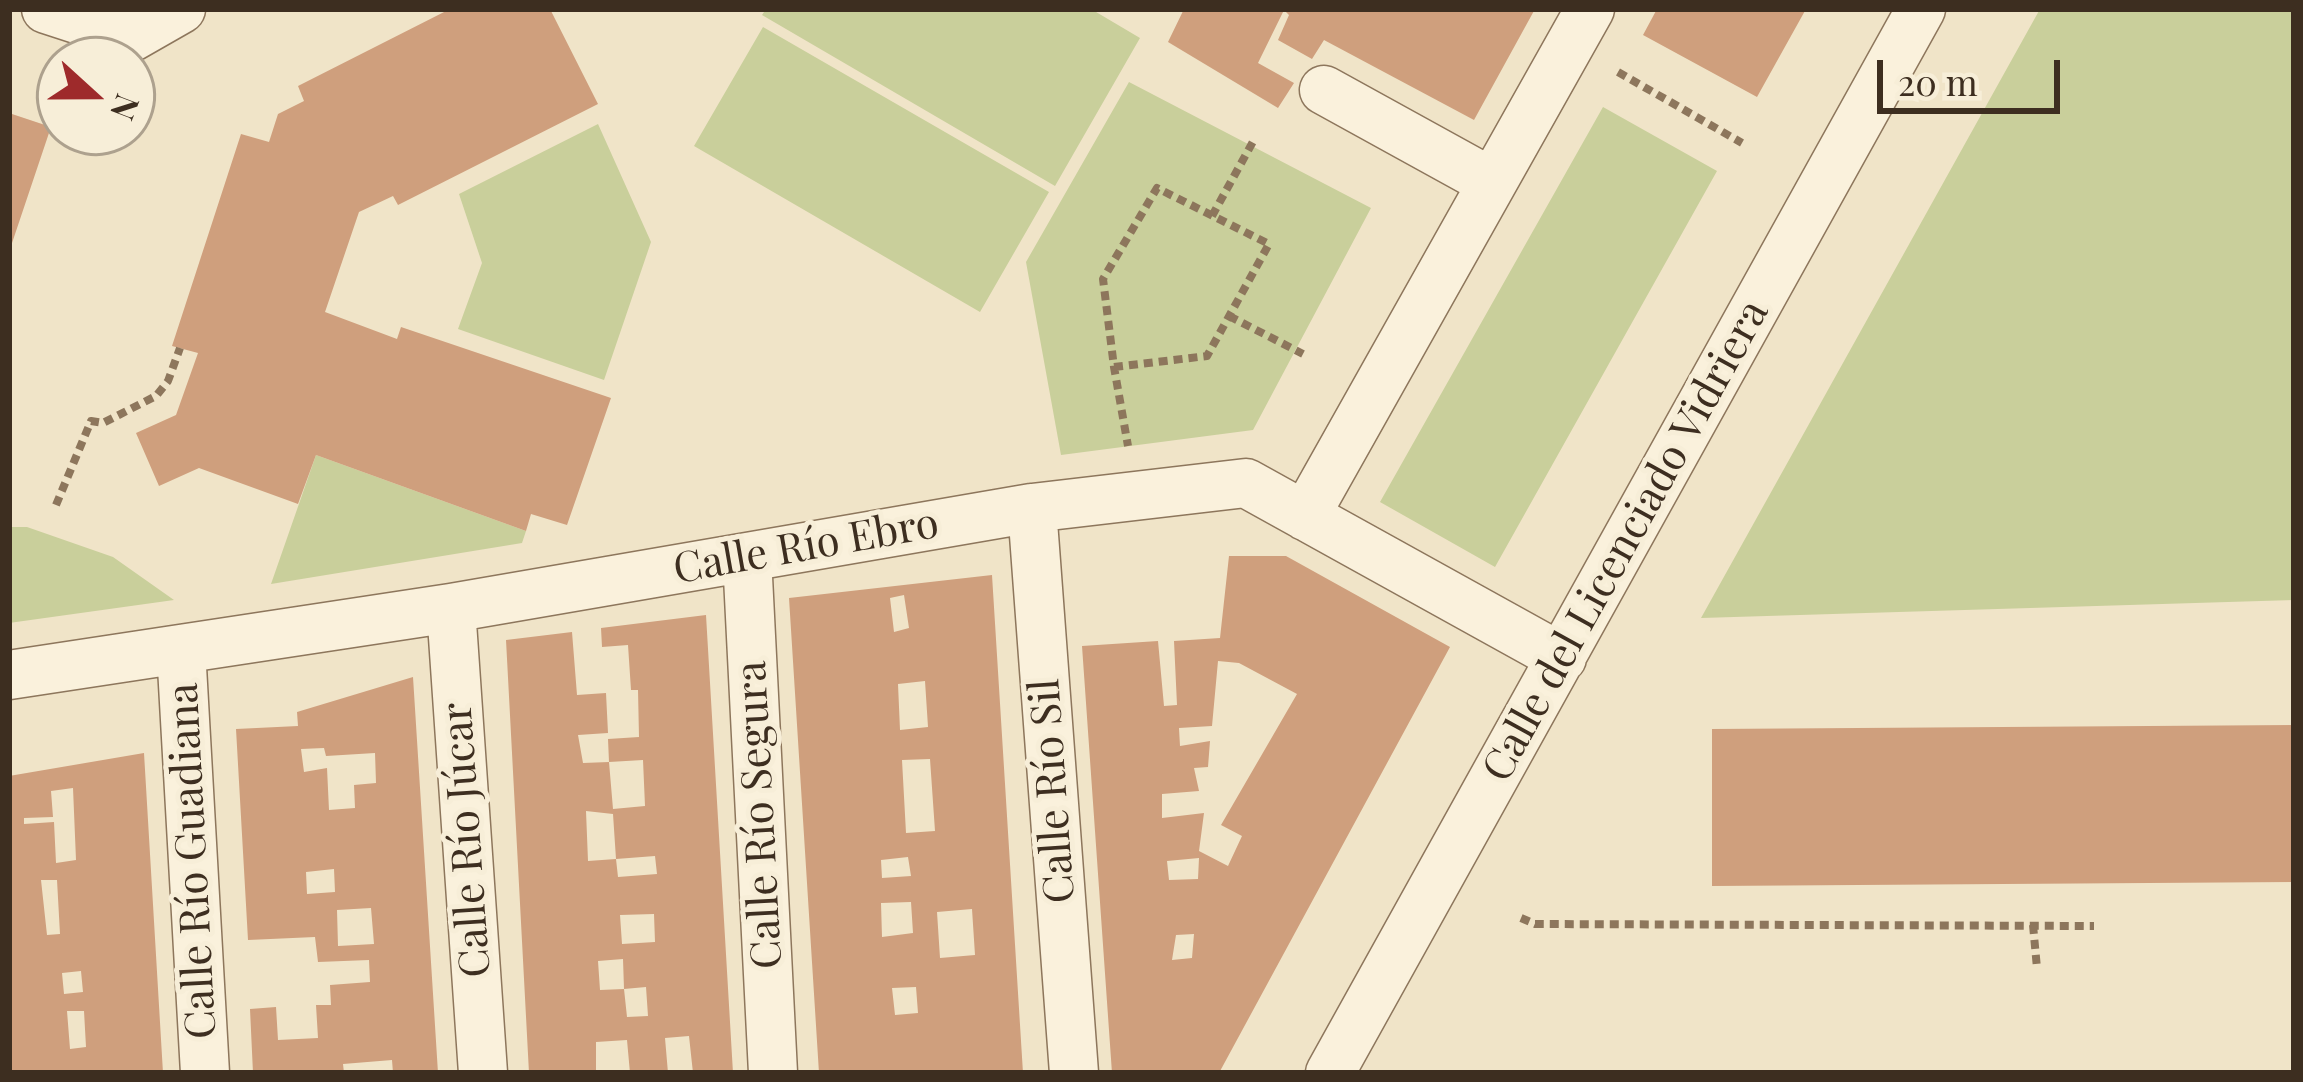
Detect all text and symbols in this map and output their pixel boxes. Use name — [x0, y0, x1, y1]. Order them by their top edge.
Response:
north arrow — [36, 36, 156, 156]
scale bar — [1883, 36, 2066, 110]
text: 20 m — [1898, 57, 1978, 105]
text: N — [102, 89, 152, 127]
street label: Calle del Licenciado Vidriera — [1472, 292, 1780, 790]
street label: Calle Río Ebro — [670, 499, 942, 595]
street label: Calle Río Segura — [727, 660, 793, 970]
street label: Calle Río Sil — [1020, 677, 1086, 905]
street label: Calle Río Guadiana — [159, 682, 227, 1040]
street label: Calle Río Júcar — [432, 701, 502, 979]

